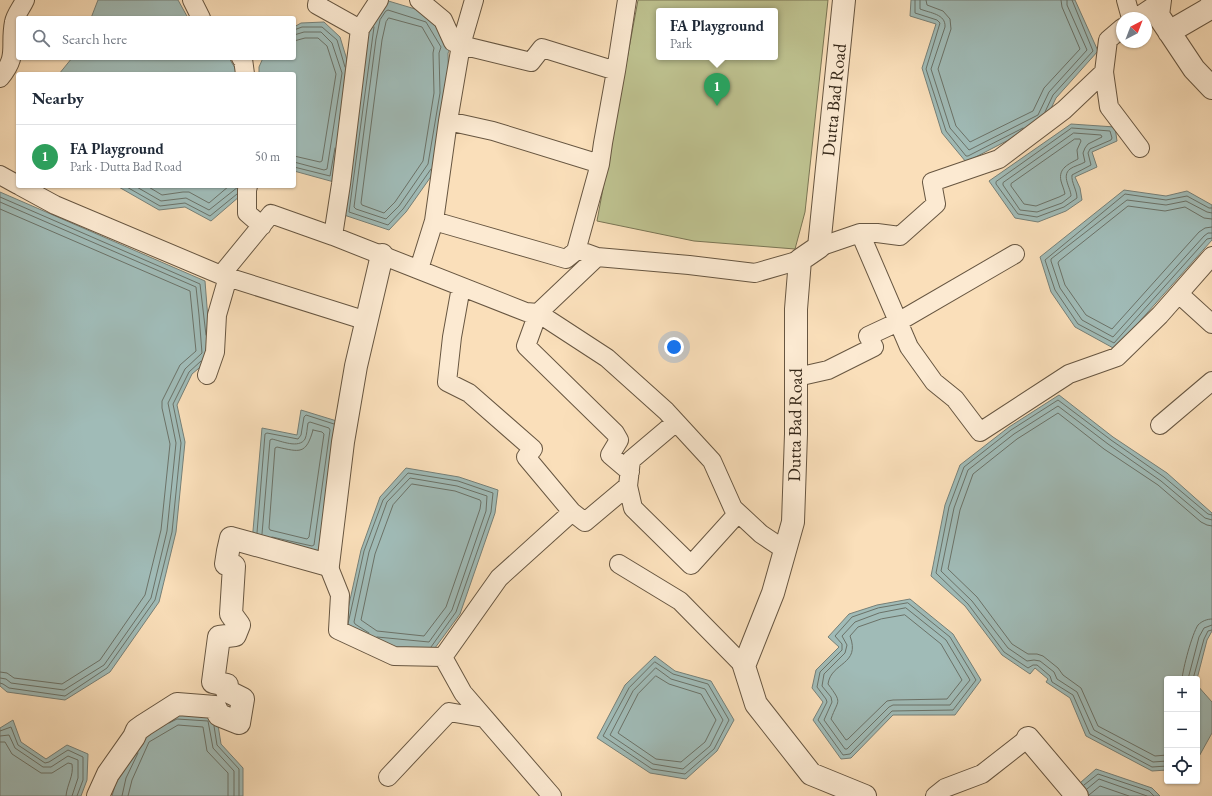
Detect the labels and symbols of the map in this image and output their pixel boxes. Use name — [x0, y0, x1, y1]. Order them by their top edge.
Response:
north arrow — [1116, 12, 1152, 48]
street label: Dutta Bad Road — [816, 42, 851, 157]
pin: 1 — [704, 73, 730, 106]
your location — [664, 337, 684, 357]
street label: Dutta Bad Road — [782, 367, 807, 482]

